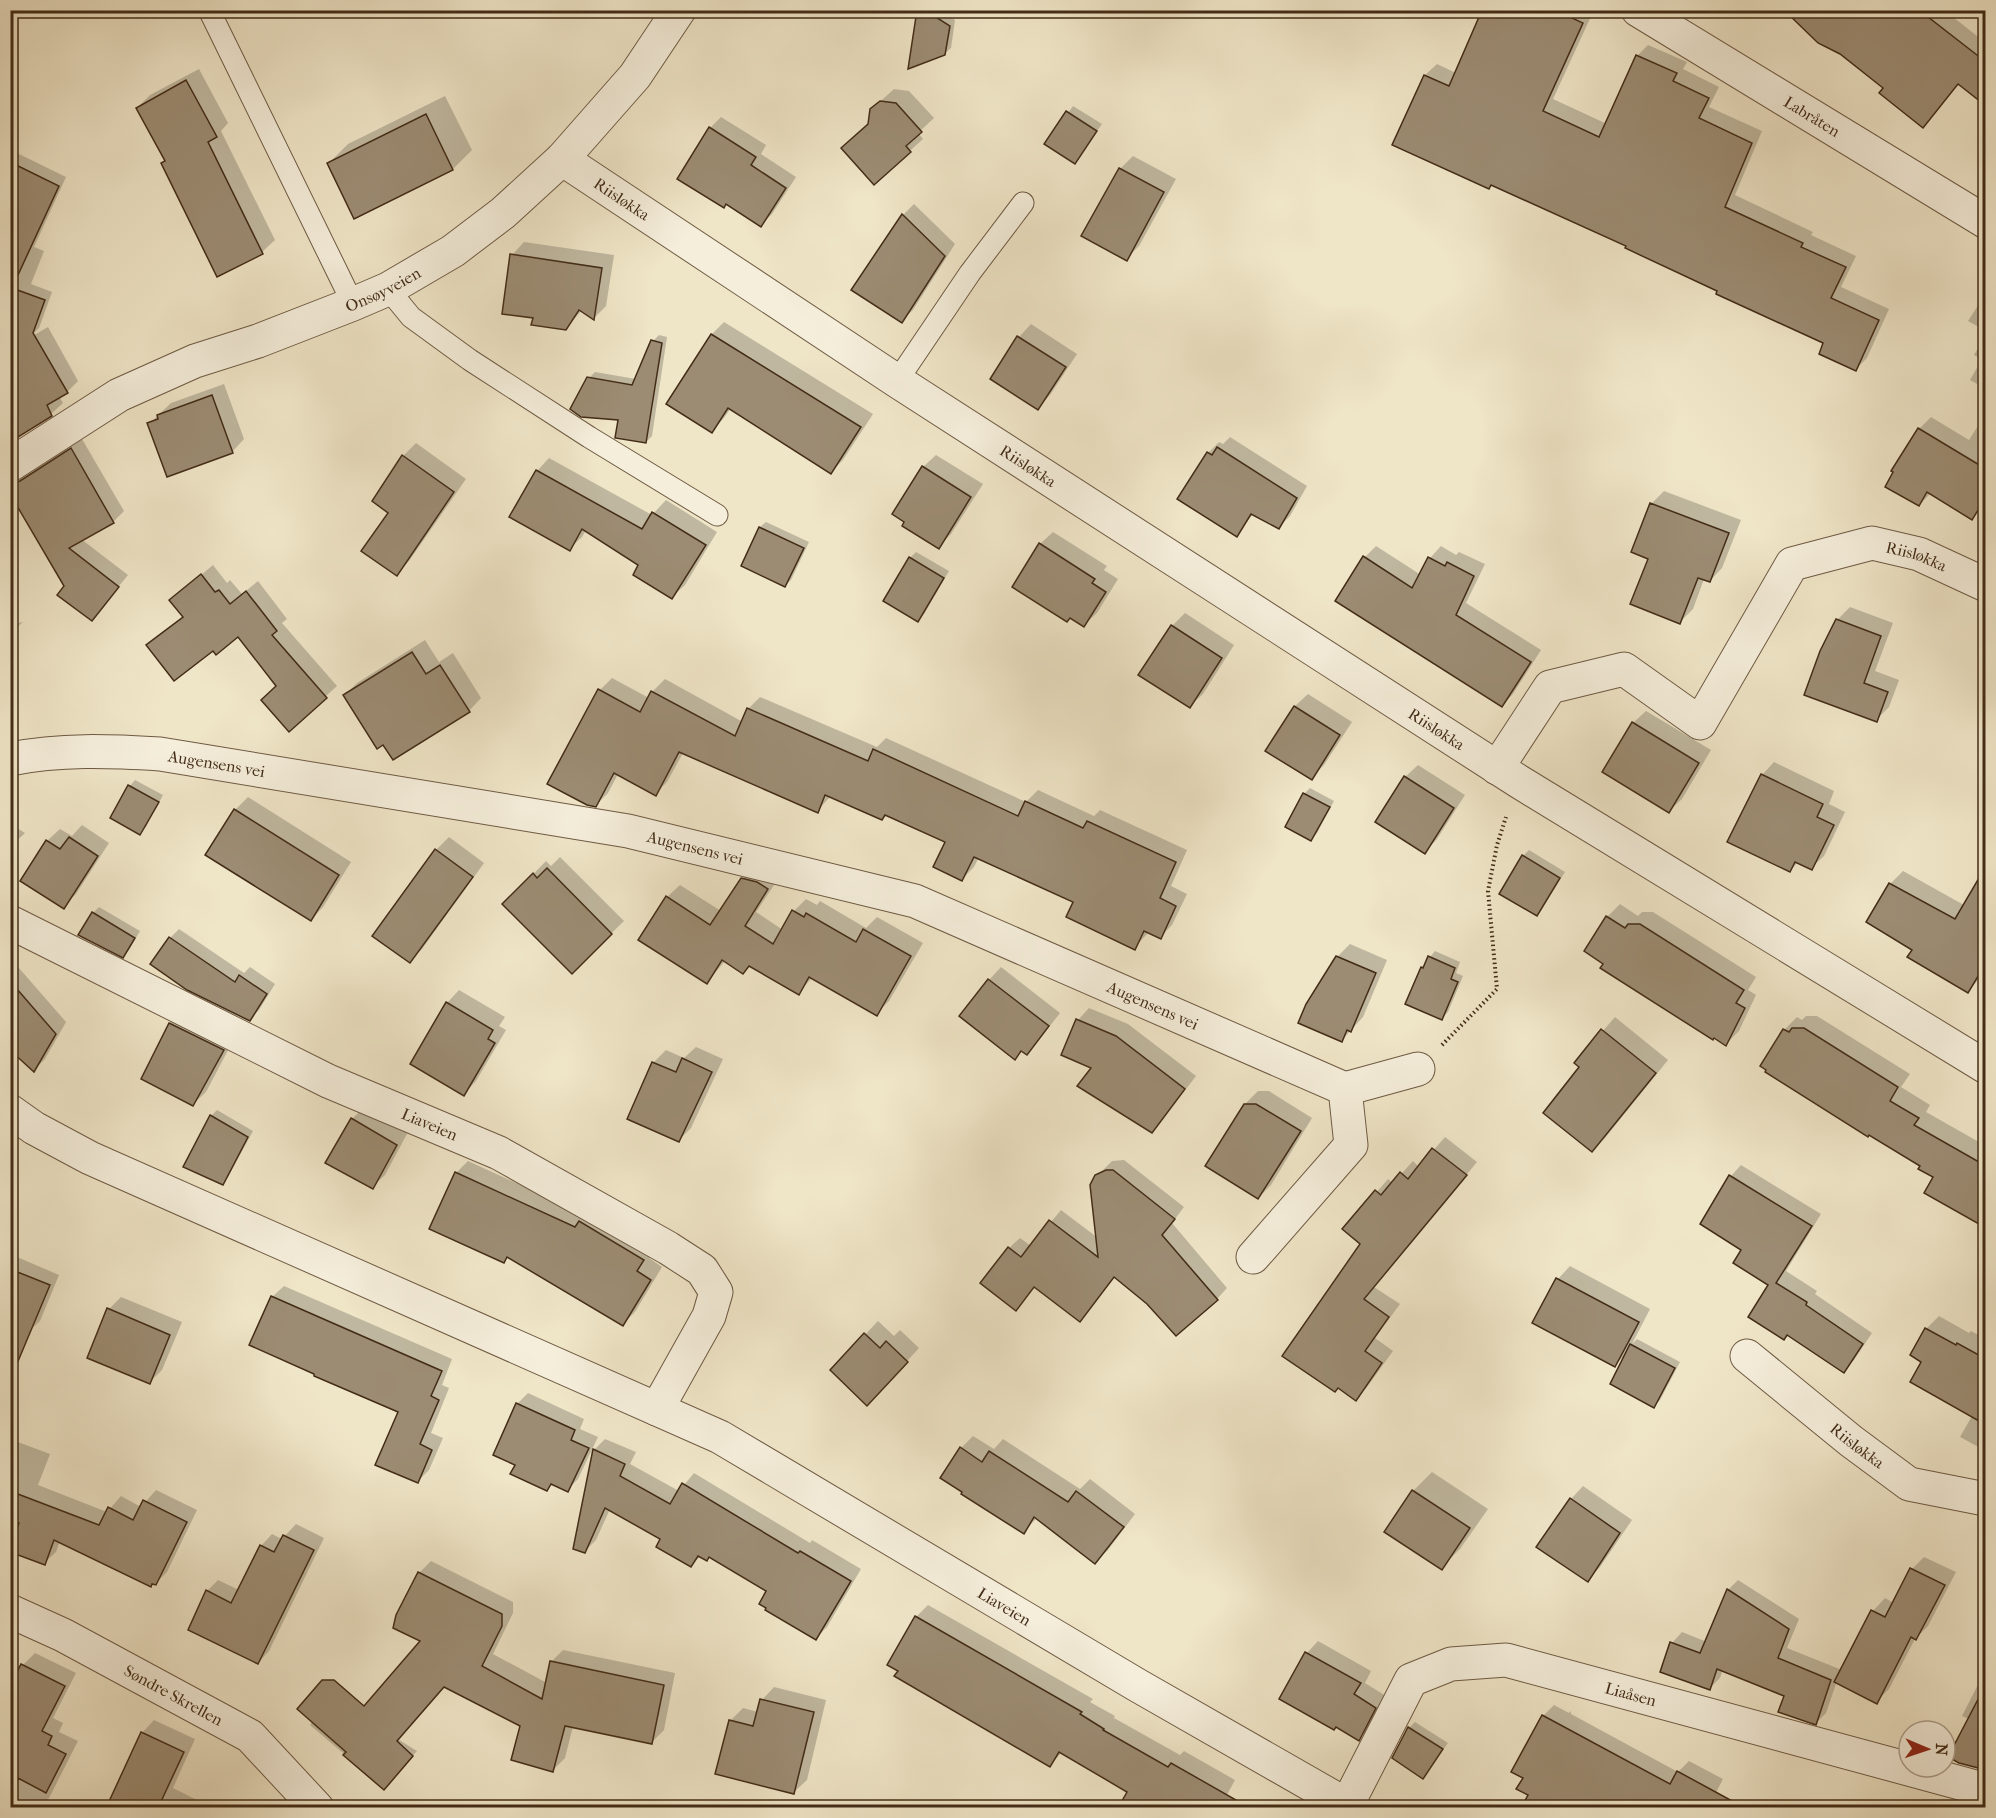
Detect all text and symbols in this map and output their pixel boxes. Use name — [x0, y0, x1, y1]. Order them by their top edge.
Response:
street label: Labråten — [1781, 92, 1844, 141]
street label: Riisløkka — [590, 173, 654, 224]
street label: Onsøyveien — [342, 262, 424, 316]
street label: Riisløkka — [997, 440, 1060, 491]
street label: Riisløkka — [1884, 537, 1950, 575]
street label: Riisløkka — [1405, 704, 1469, 754]
street label: Augensens vei — [166, 746, 267, 781]
street label: Augensens vei — [644, 826, 745, 868]
street label: Augensens vei — [1103, 976, 1202, 1033]
street label: Liaveien — [399, 1104, 461, 1144]
street label: Riisløkka — [1827, 1419, 1889, 1472]
street label: Liaveien — [974, 1583, 1035, 1630]
street label: Søndre Skrellen — [121, 1660, 227, 1729]
street label: Liaåsen — [1603, 1678, 1659, 1710]
north arrow — [1897, 1719, 1957, 1779]
text: N — [1932, 1743, 1951, 1757]

